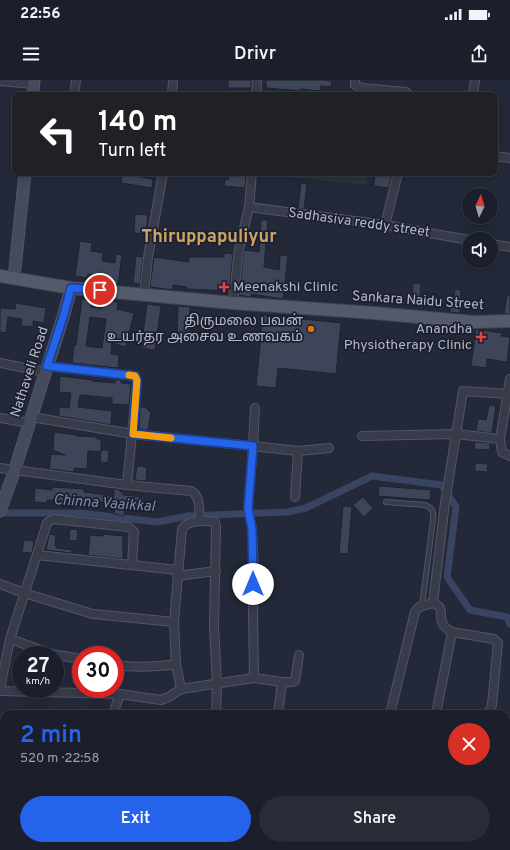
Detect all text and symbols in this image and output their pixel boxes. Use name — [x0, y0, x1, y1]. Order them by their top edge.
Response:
text: 22:56 — [20, 5, 60, 24]
icon: menu — [20, 43, 42, 65]
text: Drivr — [234, 43, 276, 66]
icon: share — [468, 43, 490, 65]
text: 140 m — [98, 105, 177, 141]
icon: left — [32, 108, 84, 160]
text: Turn left — [98, 140, 166, 163]
north arrow — [462, 188, 498, 224]
map controls — [462, 188, 498, 268]
street label: Sadhasiva reddy street — [287, 205, 431, 241]
district label: Thiruppapuliyur — [141, 226, 277, 249]
button: sound — [462, 232, 498, 268]
pin — [83, 273, 117, 307]
icon: arrive — [89, 279, 111, 301]
place label: Meenakshi Clinic — [233, 279, 338, 296]
marker: Meenakshi Clinic — [218, 281, 230, 293]
street label: Sankara Naidu Street — [351, 288, 485, 314]
place label: திருமலை பவன் உயர்தர அசைவ உணவகம் — [107, 313, 304, 346]
place label: Anandha Physiotherapy Clinic — [344, 321, 472, 354]
street label: Nathaveli Road — [7, 324, 53, 420]
marker: திருமலை பவன் உயர்தர அசைவ உணவகம் — [306, 324, 316, 334]
marker: Anandha Physiotherapy Clinic — [475, 331, 487, 343]
water label: Chinna Vaaikkal — [53, 491, 157, 517]
position arrow — [232, 563, 274, 605]
speed limit sign: 30 — [72, 646, 124, 698]
text: 27 — [27, 654, 49, 680]
text: km/h — [26, 675, 50, 688]
text: 2 min — [20, 721, 82, 751]
button: close — [448, 723, 490, 765]
text: 520 m · 22:58 — [20, 751, 99, 767]
button: Exit — [20, 796, 251, 842]
button: Share — [259, 796, 490, 842]

